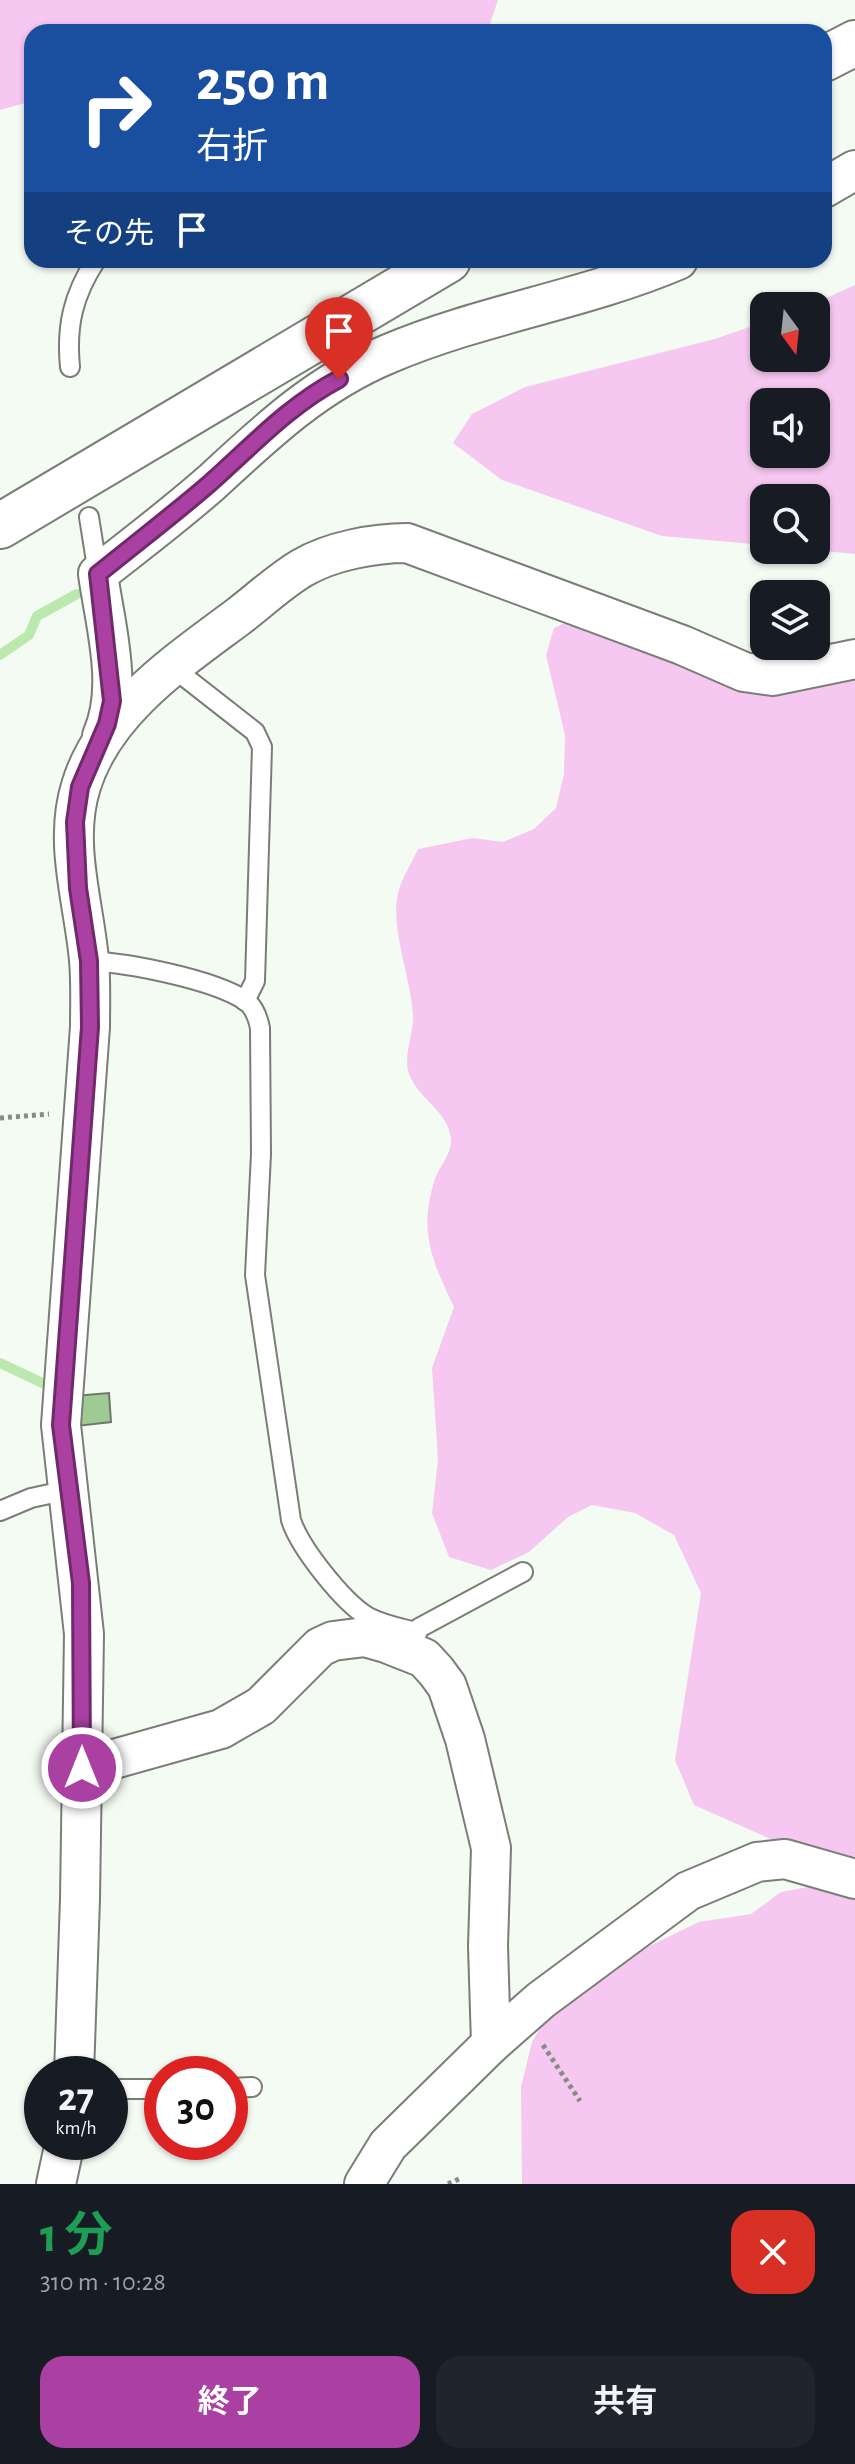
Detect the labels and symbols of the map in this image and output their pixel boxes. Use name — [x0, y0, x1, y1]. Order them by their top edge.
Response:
north arrow — [750, 292, 830, 372]
pin — [305, 297, 373, 379]
position arrow — [40, 1726, 124, 1810]
speed limit sign: 30 — [144, 2056, 248, 2160]

